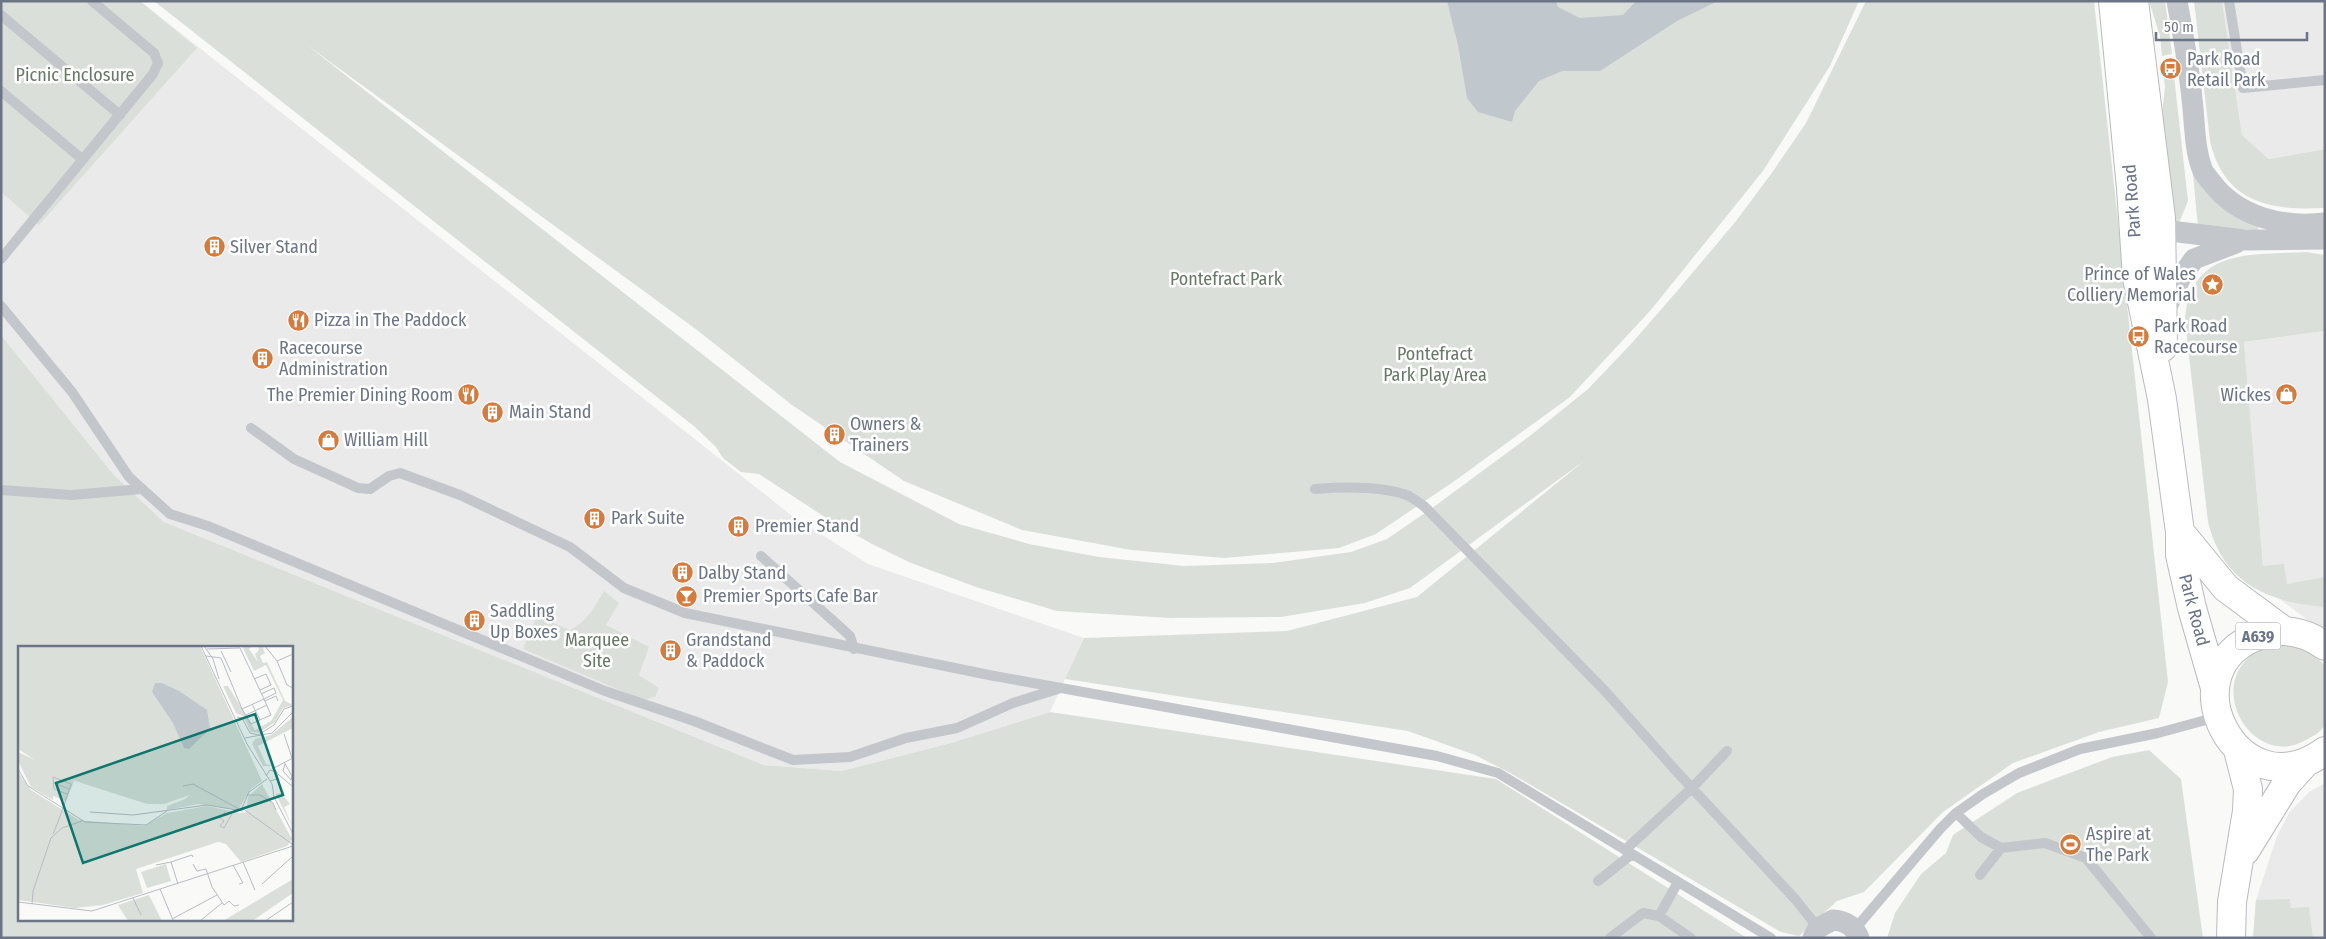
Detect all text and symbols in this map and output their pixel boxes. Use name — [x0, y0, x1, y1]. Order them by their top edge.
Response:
scale bar — [2156, 10, 2307, 42]
text: 50 m — [2164, 18, 2194, 36]
place label: Park Road Retail Park — [2187, 48, 2266, 91]
bus stop icon: Park Road Retail Park — [2159, 57, 2183, 81]
park label: Picnic Enclosure — [16, 64, 135, 86]
street label: Park Road — [2118, 164, 2146, 238]
building icon: Silver Stand — [202, 235, 226, 259]
place label: Silver Stand — [230, 236, 318, 258]
place label: Prince of Wales Colliery Memorial — [2067, 263, 2196, 306]
park label: Pontefract Park — [1170, 268, 1283, 290]
place icon: Prince of Wales Colliery Memorial — [2200, 272, 2224, 296]
restaurant icon: Pizza in The Paddock — [286, 308, 310, 332]
place label: Pizza in The Paddock — [314, 309, 467, 331]
place label: Park Road Racecourse — [2154, 315, 2238, 358]
bus stop icon: Park Road Racecourse — [2126, 324, 2150, 348]
place label: Racecourse Administration — [279, 337, 388, 380]
park label: Pontefract Park Play Area — [1383, 343, 1487, 386]
building icon: Racecourse Administration — [251, 346, 275, 370]
restaurant icon: The Premier Dining Room — [457, 383, 481, 407]
shop icon: Wickes — [2275, 383, 2299, 407]
place label: The Premier Dining Room — [267, 384, 453, 406]
place label: Wickes — [2220, 384, 2271, 406]
building icon: Main Stand — [481, 400, 505, 424]
place label: Main Stand — [509, 401, 592, 423]
place label: Owners & Trainers — [850, 413, 921, 456]
building icon: Owners & Trainers — [822, 422, 846, 446]
shop icon: William Hill — [316, 428, 340, 452]
place label: William Hill — [344, 429, 428, 451]
building icon: Park Suite — [583, 506, 607, 530]
place label: Park Suite — [611, 507, 685, 529]
building icon: Premier Stand — [727, 514, 751, 538]
place label: Premier Stand — [755, 515, 859, 537]
building icon: Dalby Stand — [670, 561, 694, 585]
place label: Dalby Stand — [698, 562, 786, 584]
street label: Park Road — [2174, 572, 2214, 648]
bar icon: Premier Sports Cafe Bar — [675, 584, 699, 608]
place label: Premier Sports Cafe Bar — [703, 585, 878, 607]
place label: Saddling Up Boxes — [490, 600, 558, 643]
building icon: Saddling Up Boxes — [462, 609, 486, 633]
road number: A639 — [2236, 622, 2280, 650]
park label: Marquee Site — [565, 629, 629, 672]
place label: Grandstand & Paddock — [686, 629, 771, 672]
building icon: Grandstand & Paddock — [658, 638, 682, 662]
inset map — [18, 646, 292, 922]
place label: Aspire at The Park — [2086, 823, 2151, 866]
sports icon: Aspire at The Park — [2058, 832, 2082, 856]

